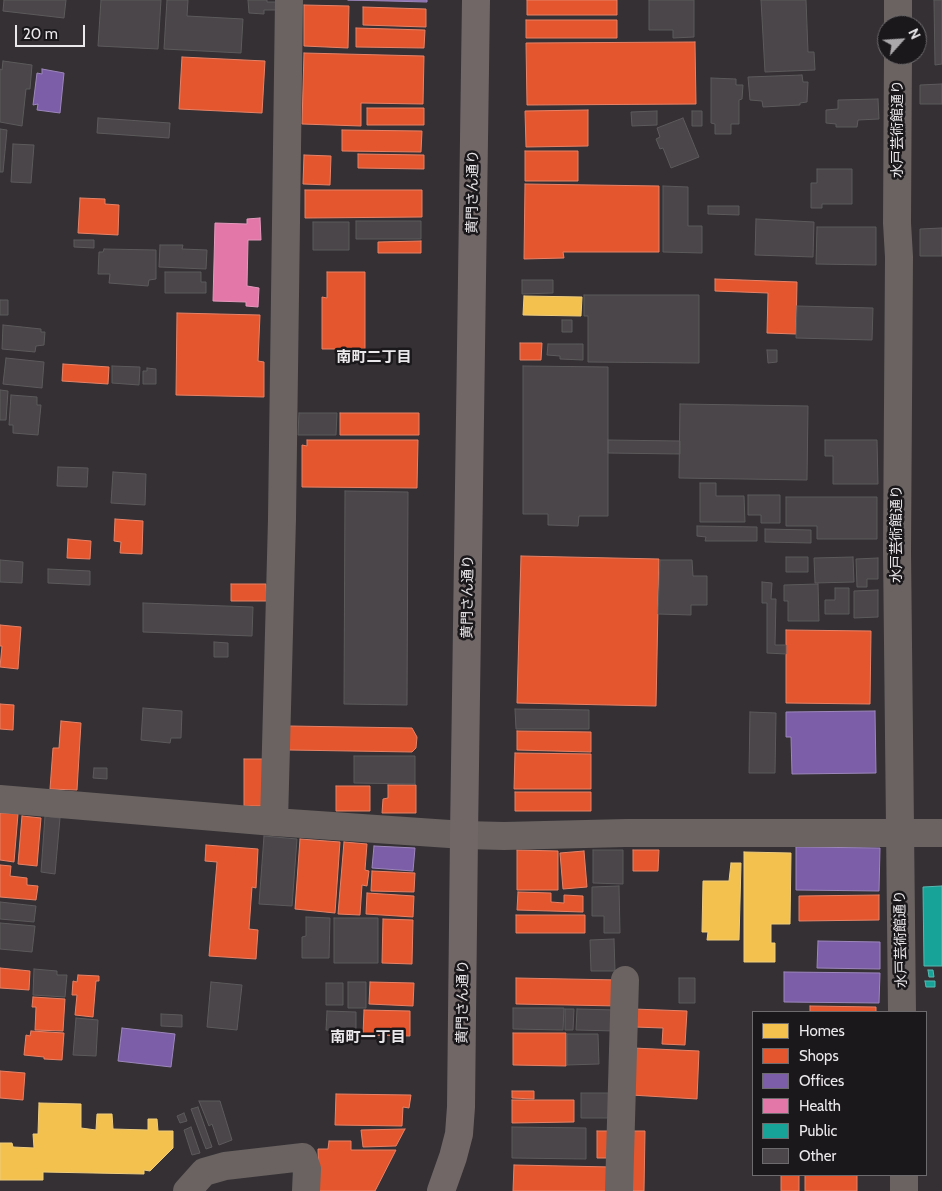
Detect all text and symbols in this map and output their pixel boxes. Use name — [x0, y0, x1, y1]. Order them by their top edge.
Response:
scale bar — [18, 15, 88, 47]
north arrow — [877, 15, 927, 65]
text: 20 m — [23, 25, 58, 43]
text: N — [904, 25, 925, 42]
street label: 水戸芸術館通り — [890, 80, 906, 178]
street label: 黄門さん通り — [464, 150, 482, 234]
district label: 南町二丁目 — [337, 349, 411, 367]
street label: 水戸芸術館通り — [889, 485, 905, 583]
street label: 黄門さん通り — [459, 555, 477, 639]
street label: 水戸芸術館通り — [892, 890, 910, 988]
street label: 黄門さん通り — [454, 960, 472, 1044]
legend — [752, 1011, 927, 1176]
text: Homes — [799, 1022, 845, 1040]
district label: 南町一丁目 — [331, 1029, 405, 1047]
text: Shops — [799, 1047, 839, 1065]
text: Offices — [799, 1072, 844, 1090]
text: Health — [799, 1097, 841, 1115]
text: Public — [799, 1122, 837, 1140]
text: Other — [799, 1147, 836, 1165]

